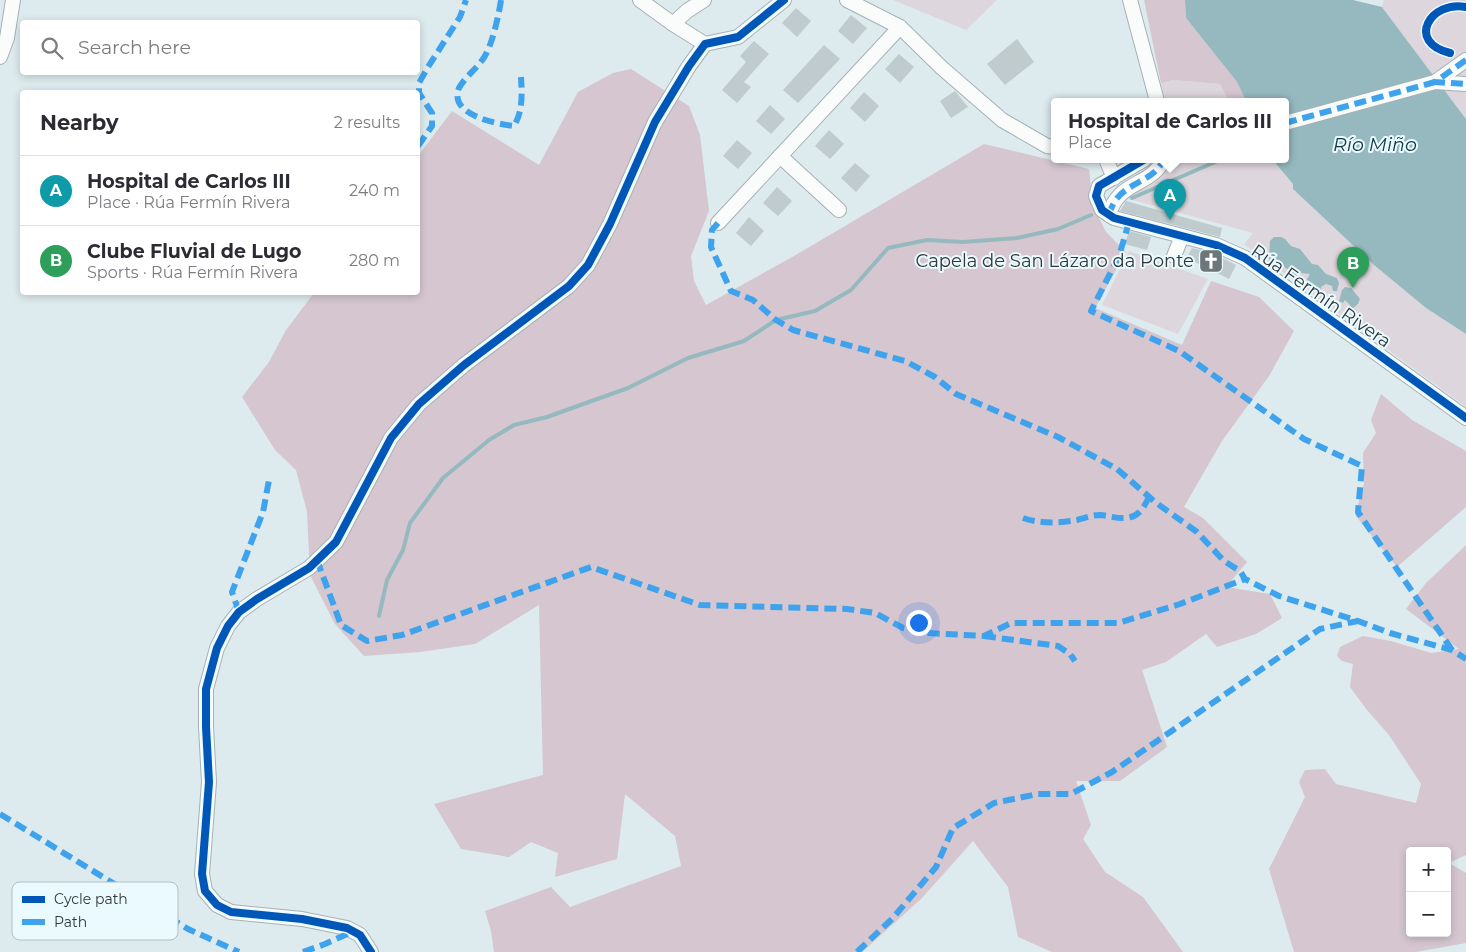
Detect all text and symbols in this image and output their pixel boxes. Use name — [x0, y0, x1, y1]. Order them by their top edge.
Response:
search box — [20, 20, 420, 75]
icon: search — [38, 34, 66, 62]
text: Search here — [78, 36, 191, 59]
popup — [1051, 98, 1289, 163]
text: Nearby — [40, 110, 119, 135]
text: Hospital de Carlos III — [1068, 110, 1272, 133]
text: 2 results — [334, 113, 400, 132]
text: Place — [1068, 133, 1112, 152]
water label: Río Miño — [1333, 133, 1417, 156]
text: Hospital de Carlos III — [87, 170, 291, 193]
pin: A — [1154, 179, 1186, 220]
text: A — [50, 181, 62, 200]
text: 240 m — [349, 181, 400, 200]
text: Place · Rúa Fermín Rivera — [87, 193, 290, 212]
street label: Rúa Fermín Rivera — [1247, 239, 1395, 353]
text: Clube Fluvial de Lugo — [87, 240, 302, 263]
pin: B — [1337, 247, 1369, 288]
church icon: Capela de San Lázaro da Ponte — [1198, 248, 1224, 274]
place label: Capela de San Lázaro da Ponte — [916, 250, 1194, 272]
text: B — [50, 251, 62, 270]
text: 280 m — [349, 251, 400, 270]
text: Sports · Rúa Fermín Rivera — [87, 263, 298, 282]
your location — [906, 610, 932, 636]
map controls — [1406, 847, 1451, 937]
button: + — [1406, 847, 1451, 892]
legend — [12, 882, 178, 940]
text: Cycle path — [54, 890, 128, 908]
button: − — [1406, 892, 1451, 937]
text: Path — [54, 913, 87, 931]

